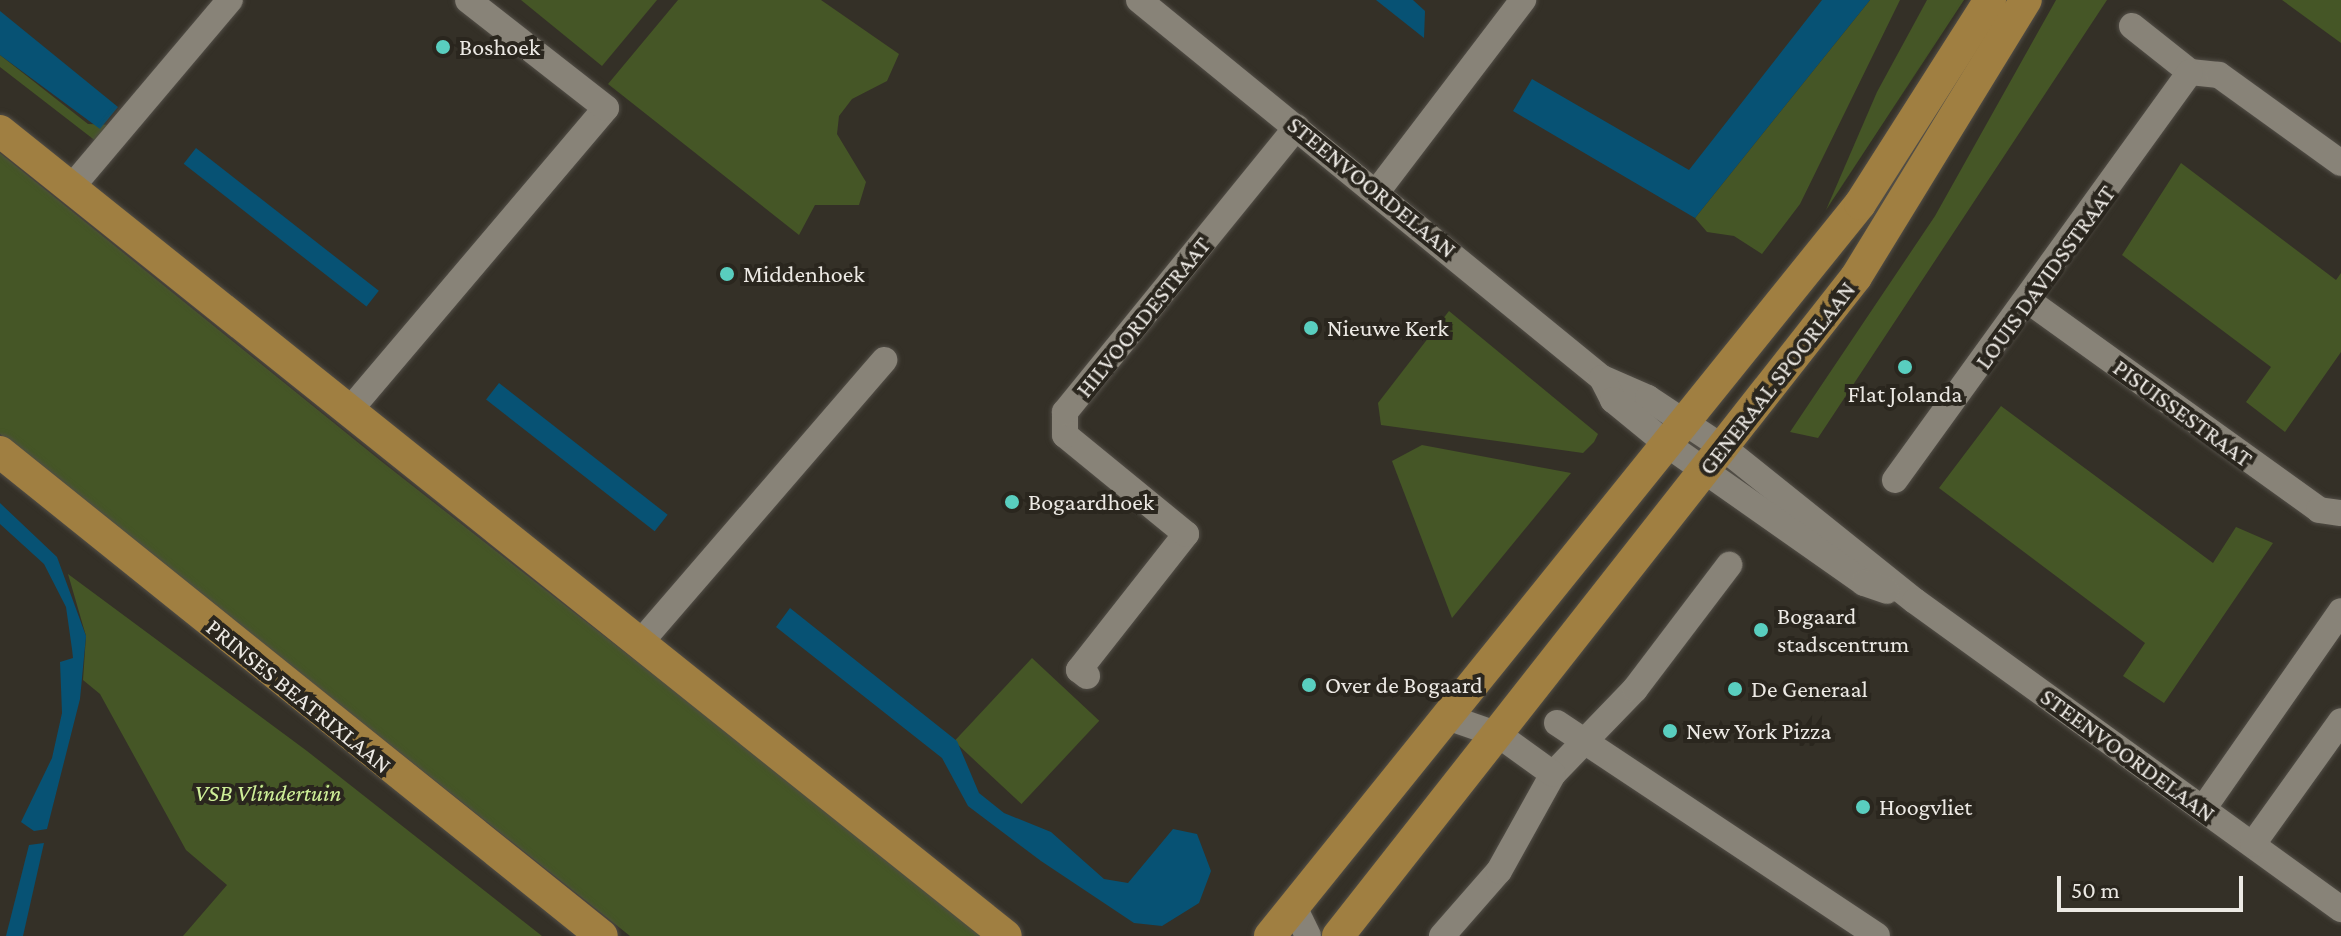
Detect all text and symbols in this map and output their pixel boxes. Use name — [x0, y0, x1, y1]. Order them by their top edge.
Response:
place label: Boshoek — [459, 33, 540, 61]
marker: Boshoek — [434, 38, 452, 56]
street label: STEENVOORDELAAN — [1282, 110, 1462, 264]
street label: LOUIS DAVIDSSTRAAT — [1969, 180, 2121, 374]
street label: HILVOORDESTRAAT — [1070, 231, 1216, 403]
place label: Middenhoek — [743, 260, 865, 288]
marker: Middenhoek — [718, 265, 736, 283]
street label: GENERAAL SPOORLAAN — [1693, 276, 1861, 480]
place label: Nieuwe Kerk — [1327, 314, 1449, 342]
marker: Nieuwe Kerk — [1302, 319, 1320, 337]
street label: PISUISSESTRAAT — [2108, 353, 2258, 473]
marker: Flat Jolanda — [1896, 358, 1914, 376]
place label: Flat Jolanda — [1848, 380, 1962, 408]
place label: Bogaardhoek — [1028, 488, 1154, 516]
marker: Bogaardhoek — [1003, 493, 1021, 511]
place label: Bogaard stadscentrum — [1777, 602, 1909, 658]
street label: PRINSES BEATRIXLAAN — [201, 613, 397, 779]
marker: Bogaard stadscentrum — [1752, 621, 1770, 639]
place label: Over de Bogaard — [1325, 671, 1483, 699]
place label: De Generaal — [1751, 675, 1868, 703]
marker: Over de Bogaard — [1300, 676, 1318, 694]
marker: De Generaal — [1726, 680, 1744, 698]
street label: STEENVOORDELAAN — [2035, 682, 2221, 828]
place label: New York Pizza — [1686, 717, 1831, 745]
marker: New York Pizza — [1661, 722, 1679, 740]
park label: VSB Vlindertuin — [194, 779, 342, 807]
place label: Hoogvliet — [1879, 793, 1972, 821]
marker: Hoogvliet — [1854, 798, 1872, 816]
scale bar — [2061, 860, 2247, 910]
text: 50 m — [2071, 876, 2120, 903]

